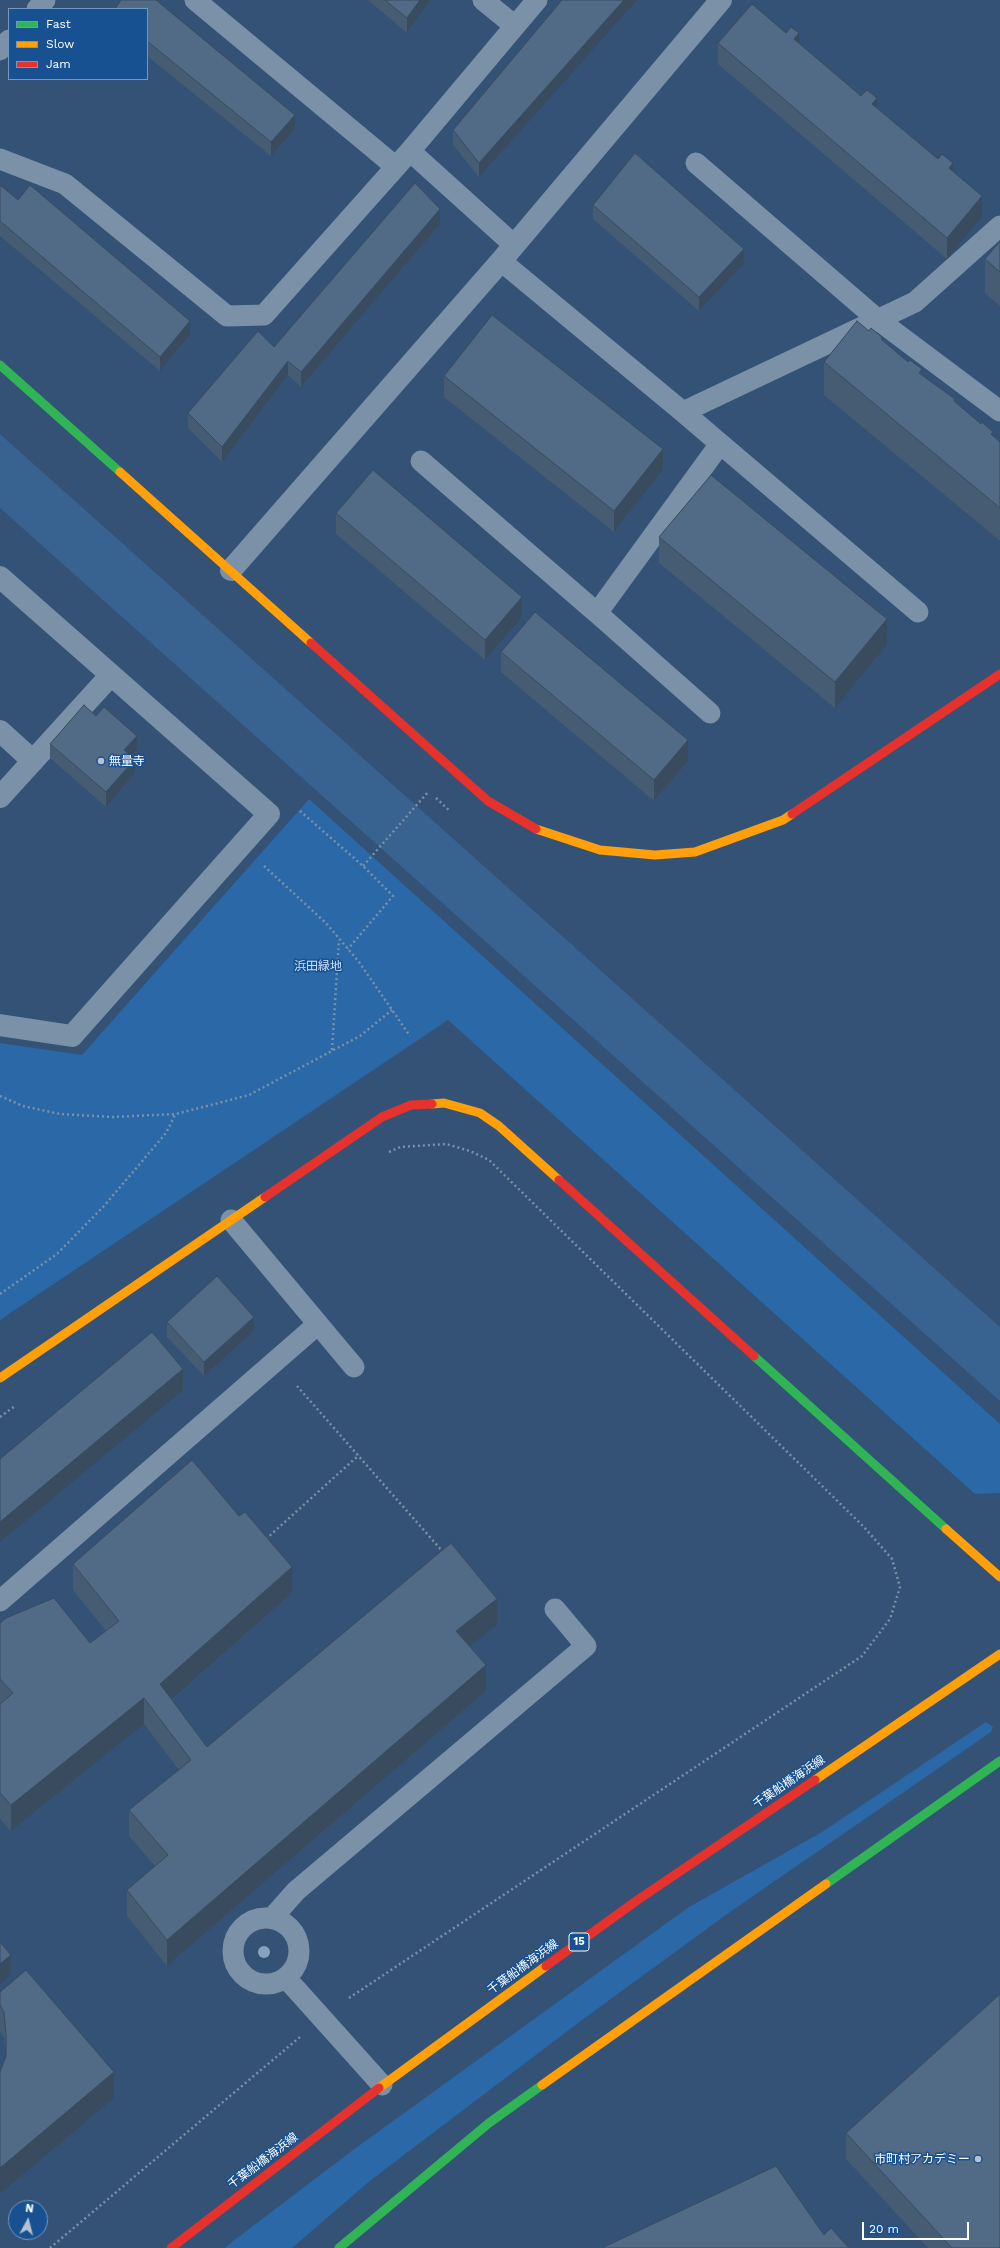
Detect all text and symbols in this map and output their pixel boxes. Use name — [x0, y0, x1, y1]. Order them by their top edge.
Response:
legend — [8, 8, 148, 80]
text: Fast — [46, 17, 71, 31]
text: Slow — [46, 37, 74, 51]
text: Jam — [46, 57, 71, 71]
place label: 無量寺 — [109, 754, 145, 768]
marker: 無量寺 — [96, 756, 106, 766]
park label: 浜田緑地 — [294, 959, 342, 973]
street label: 千葉船橋海浜線 — [750, 1753, 828, 1811]
road number: 15 — [569, 1933, 589, 1951]
street label: 千葉船橋海浜線 — [485, 1936, 561, 1998]
street label: 千葉船橋海浜線 — [225, 2130, 301, 2192]
place label: 市町村アカデミー — [874, 2152, 970, 2166]
marker: 市町村アカデミー — [973, 2154, 983, 2164]
north arrow — [8, 2200, 48, 2240]
text: N — [25, 2202, 34, 2216]
scale bar — [864, 2214, 971, 2240]
text: 20 m — [869, 2222, 899, 2236]

